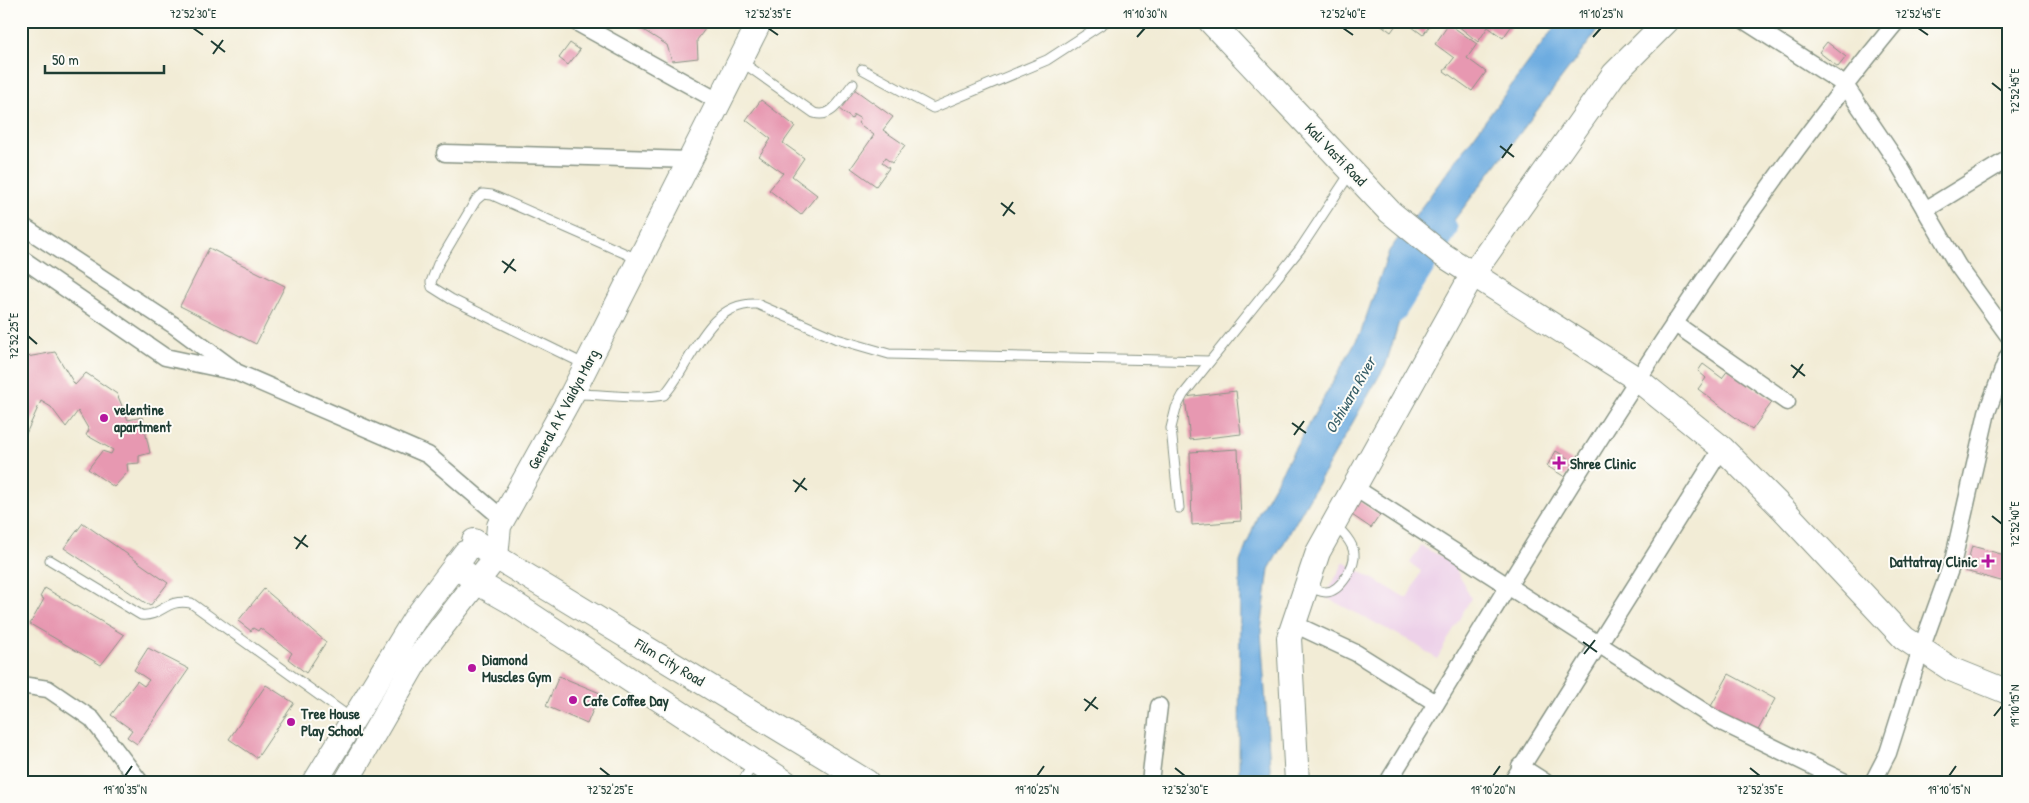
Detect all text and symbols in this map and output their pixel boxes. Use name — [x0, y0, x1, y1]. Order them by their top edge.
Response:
text: 72°52'30"E — [170, 5, 217, 22]
text: 72°52'35"E — [745, 5, 792, 22]
text: 19°10'30"N — [1123, 5, 1167, 22]
text: 72°52'40"E — [1320, 5, 1367, 22]
text: 19°10'25"N — [1579, 5, 1623, 22]
text: 72°52'45"E — [1895, 5, 1941, 22]
scale bar — [45, 42, 164, 74]
text: 50 m — [52, 49, 79, 70]
text: 72°52'45"E — [2006, 68, 2023, 114]
street label: Kali Vasti Road — [1300, 118, 1372, 191]
text: 72°52'25"E — [5, 312, 22, 359]
street label: General A K Vaidya Marg — [522, 345, 604, 473]
water label: Oshiwara River — [1319, 351, 1382, 437]
place label: velentine apartment — [113, 399, 172, 438]
marker: velentine apartment — [98, 412, 110, 424]
place label: Shree Clinic — [1570, 453, 1637, 474]
marker: Shree Clinic — [1552, 456, 1566, 470]
text: 72°52'40"E — [2006, 500, 2023, 547]
place label: Dattatray Clinic — [1890, 551, 1978, 573]
marker: Dattatray Clinic — [1981, 554, 1995, 568]
street label: Film City Road — [630, 632, 709, 691]
place label: Diamond Muscles Gym — [482, 649, 551, 688]
marker: Diamond Muscles Gym — [466, 662, 478, 674]
text: 19°10'15"N — [2006, 685, 2023, 727]
place label: Cafe Coffee Day — [583, 690, 669, 712]
marker: Cafe Coffee Day — [567, 694, 579, 706]
place label: Tree House Play School — [300, 703, 364, 742]
marker: Tree House Play School — [285, 716, 297, 728]
text: 19°10'35"N — [103, 781, 147, 798]
text: 72°52'25"E — [587, 781, 634, 798]
text: 19°10'25"N — [1015, 781, 1059, 798]
text: 72°52'30"E — [1162, 781, 1209, 798]
text: 19°10'20"N — [1471, 781, 1515, 798]
text: 72°52'35"E — [1737, 781, 1784, 798]
text: 19°10'15"N — [1928, 781, 1970, 798]

